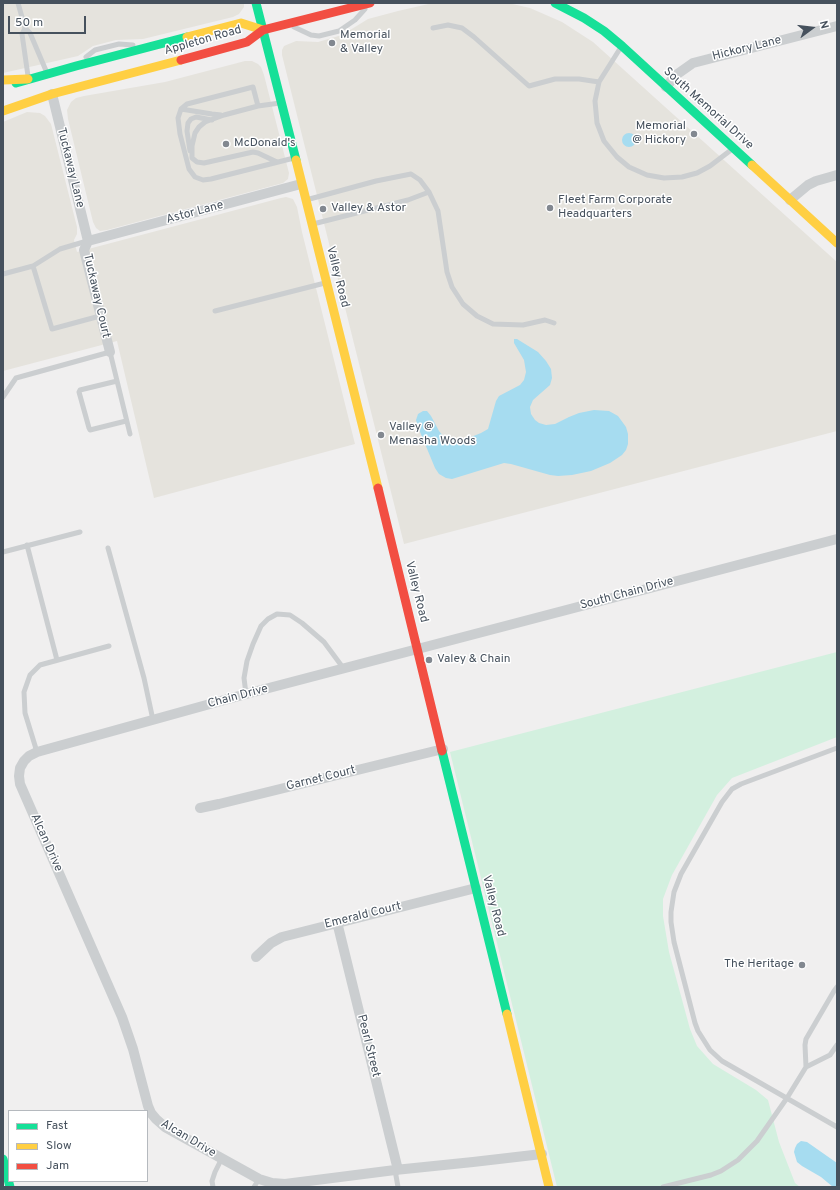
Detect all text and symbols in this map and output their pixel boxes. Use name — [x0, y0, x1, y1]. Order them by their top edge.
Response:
scale bar — [10, 8, 88, 34]
north arrow — [792, 8, 832, 48]
text: 50 m — [15, 15, 43, 31]
text: N — [816, 19, 831, 31]
street label: Appleton Road — [163, 23, 243, 59]
place label: Memorial & Valley — [340, 29, 390, 57]
street label: Hickory Lane — [711, 33, 783, 65]
marker: Memorial & Valley — [327, 38, 337, 48]
street label: South Memorial Drive — [660, 65, 756, 153]
place label: Memorial @ Hickory — [632, 120, 686, 148]
street label: Tuckaway Lane — [53, 126, 87, 210]
marker: Memorial @ Hickory — [689, 129, 699, 139]
place label: McDonald's — [234, 137, 296, 151]
marker: McDonald's — [221, 139, 231, 149]
place label: Fleet Farm Corporate Headquarters — [558, 194, 672, 222]
street label: Astor Lane — [165, 198, 225, 228]
place label: Valley & Astor — [331, 202, 406, 216]
marker: Fleet Farm Corporate Headquarters — [545, 203, 555, 213]
marker: Valley & Astor — [318, 204, 328, 214]
street label: Valley Road — [322, 245, 352, 309]
street label: Tuckaway Court — [79, 252, 113, 340]
place label: Valley @ Menasha Woods — [389, 421, 476, 449]
marker: Valley @ Menasha Woods — [376, 430, 386, 440]
street label: Valley Road — [401, 560, 431, 624]
street label: South Chain Drive — [579, 575, 675, 613]
place label: Valey & Chain — [437, 653, 510, 667]
marker: Valey & Chain — [424, 655, 434, 665]
street label: Chain Drive — [206, 682, 270, 712]
street label: Garnet Court — [285, 763, 357, 795]
street label: Alcan Drive — [27, 812, 65, 874]
street label: Valley Road — [478, 874, 508, 938]
street label: Emerald Court — [323, 900, 403, 932]
place label: The Heritage — [724, 958, 794, 972]
marker: The Heritage — [797, 960, 807, 970]
street label: Pearl Street — [353, 1013, 383, 1079]
legend — [8, 1110, 148, 1182]
street label: Alcan Drive — [158, 1117, 218, 1161]
text: Fast — [46, 1118, 68, 1134]
text: Slow — [46, 1138, 72, 1154]
text: Jam — [46, 1158, 69, 1174]

